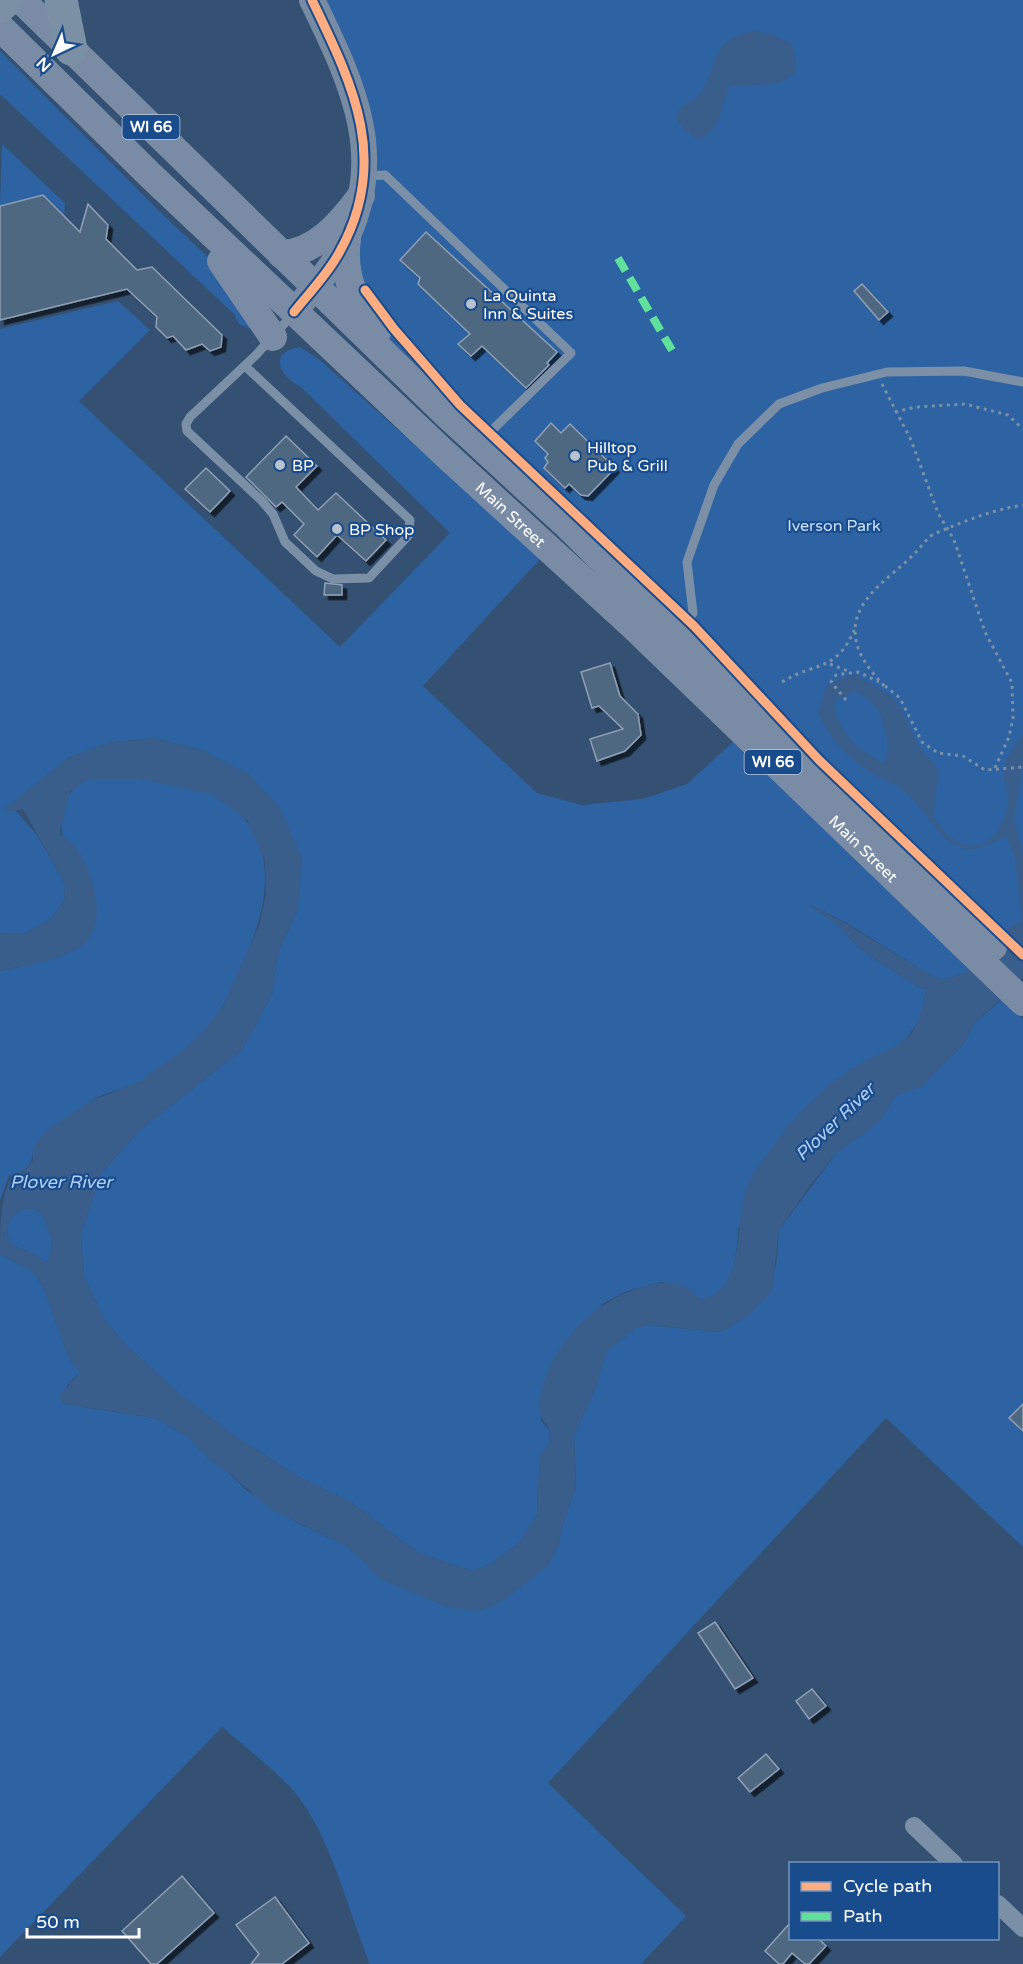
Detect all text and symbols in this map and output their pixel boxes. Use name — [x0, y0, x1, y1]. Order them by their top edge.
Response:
north arrow — [24, 24, 84, 84]
text: N — [33, 52, 56, 76]
road number: WI 66 — [122, 115, 180, 139]
place label: La Quinta Inn & Suites — [483, 286, 573, 324]
marker: La Quinta Inn & Suites — [464, 297, 478, 311]
place label: Hilltop Pub & Grill — [587, 438, 668, 476]
marker: Hilltop Pub & Grill — [568, 449, 582, 463]
place label: BP — [292, 456, 314, 476]
marker: BP — [273, 458, 287, 472]
street label: Main Street — [471, 478, 549, 552]
park label: Iverson Park — [787, 516, 881, 536]
place label: BP Shop — [349, 520, 414, 540]
marker: BP Shop — [330, 522, 344, 536]
road number: WI 66 — [744, 750, 802, 774]
street label: Main Street — [824, 811, 902, 887]
water label: Plover River — [791, 1077, 881, 1165]
water label: Plover River — [10, 1171, 114, 1193]
legend — [789, 1862, 999, 1940]
text: Cycle path — [843, 1875, 932, 1897]
scale bar — [27, 1901, 140, 1939]
text: Path — [843, 1905, 882, 1927]
text: 50 m — [36, 1911, 80, 1933]

